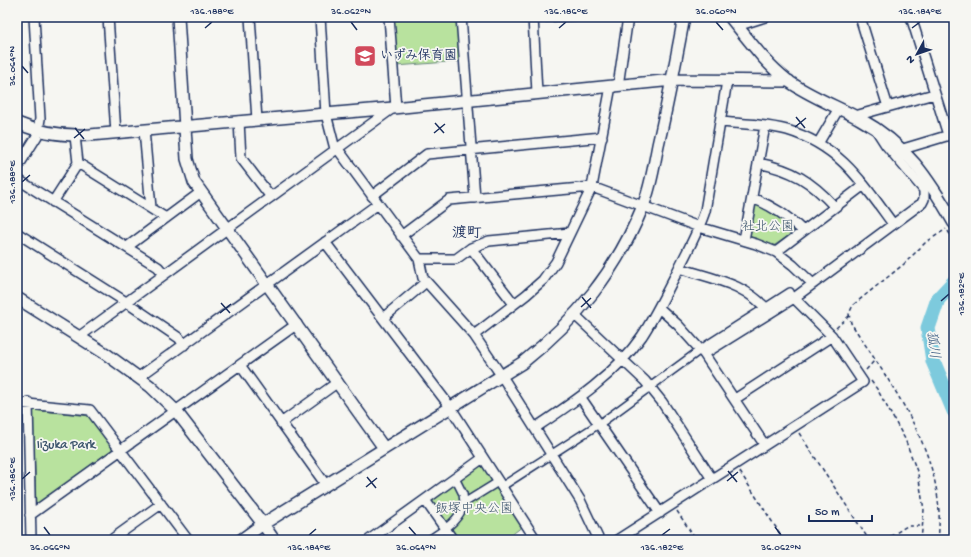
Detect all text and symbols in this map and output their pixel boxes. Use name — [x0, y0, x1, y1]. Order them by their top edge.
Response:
text: 136.188°E — [189, 6, 234, 18]
text: 36.062°N — [330, 6, 372, 18]
text: 136.186°E — [544, 6, 588, 18]
text: 36.060°N — [695, 6, 737, 18]
text: 136.184°E — [898, 6, 942, 18]
north arrow — [897, 34, 937, 74]
school or university icon: いずみ保育園 — [352, 43, 378, 69]
text: 36.064°N — [7, 46, 19, 87]
place label: いずみ保育園 — [380, 48, 457, 64]
text: N — [904, 53, 918, 66]
text: 136.188°E — [7, 160, 19, 205]
park label: 社北公園 — [742, 219, 794, 235]
district label: 渡町 — [452, 224, 482, 243]
text: 136.182°E — [956, 272, 968, 316]
water label: 狐川 — [922, 330, 943, 360]
park label: Iizuka Park — [37, 438, 97, 453]
text: 136.186°E — [7, 457, 19, 501]
scale bar — [809, 497, 872, 523]
park label: 飯塚中央公園 — [435, 501, 513, 517]
text: 50 m — [815, 506, 840, 520]
text: 36.066°N — [29, 542, 71, 554]
text: 136.184°E — [287, 542, 331, 554]
text: 36.064°N — [395, 542, 436, 554]
text: 136.182°E — [640, 542, 684, 554]
text: 36.062°N — [760, 542, 802, 554]

